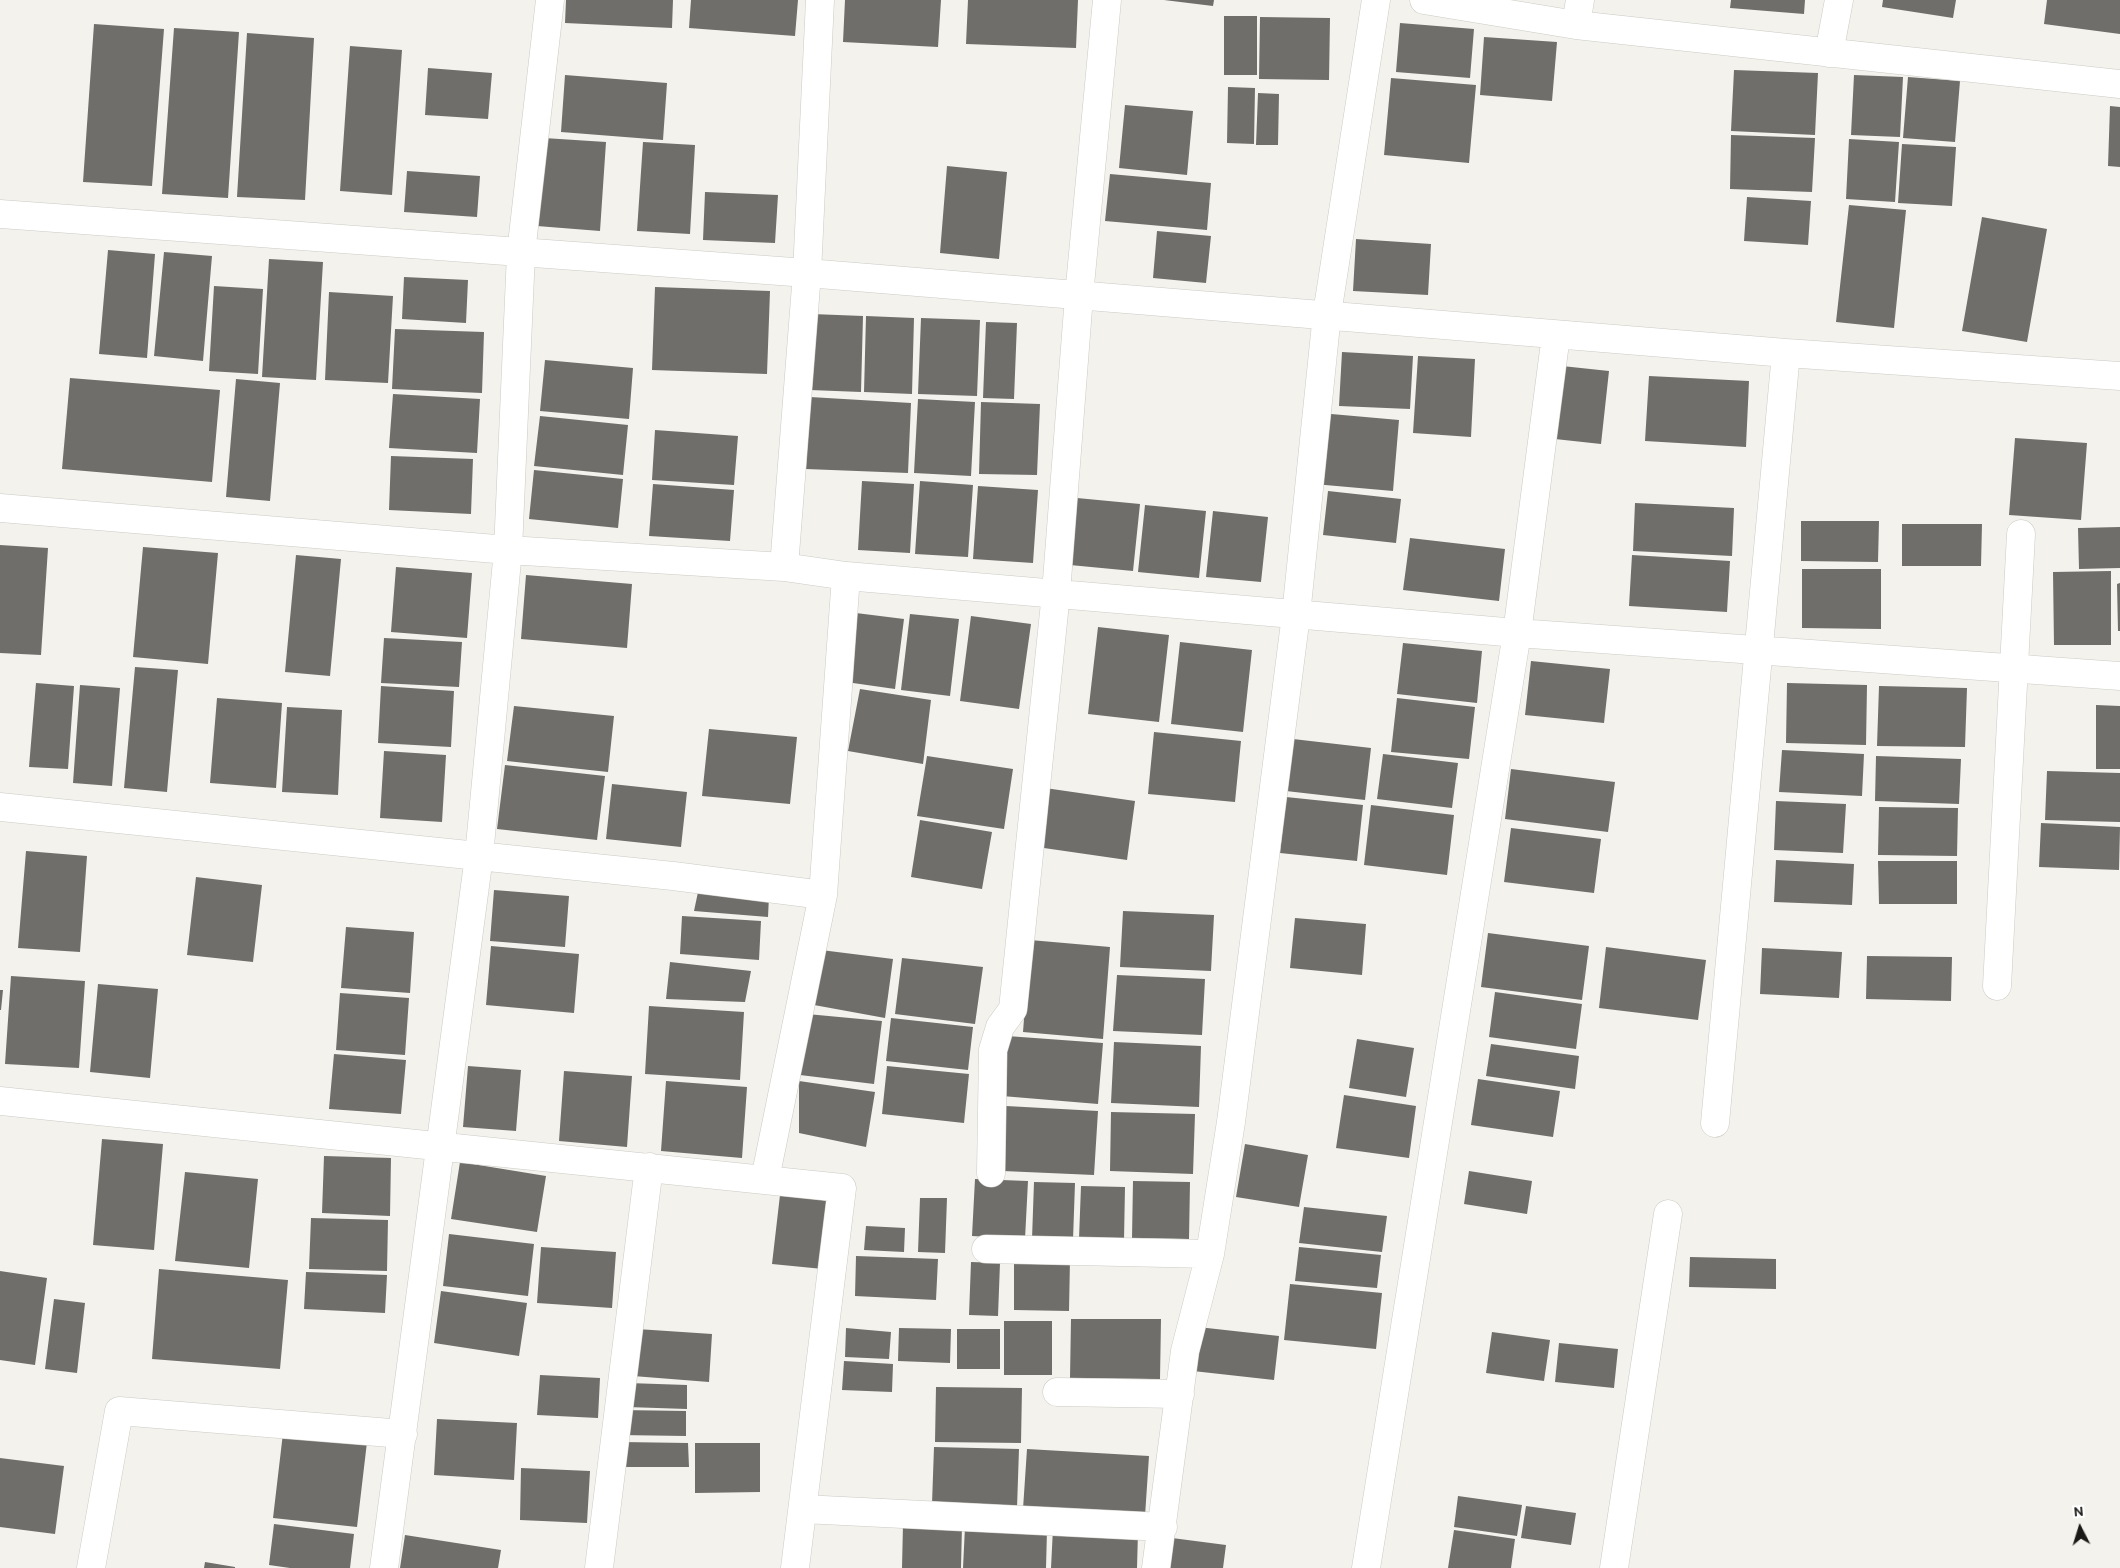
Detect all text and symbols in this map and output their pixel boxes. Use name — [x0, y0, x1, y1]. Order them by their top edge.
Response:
north arrow — [2055, 1503, 2105, 1553]
text: N — [2073, 1504, 2084, 1521]

